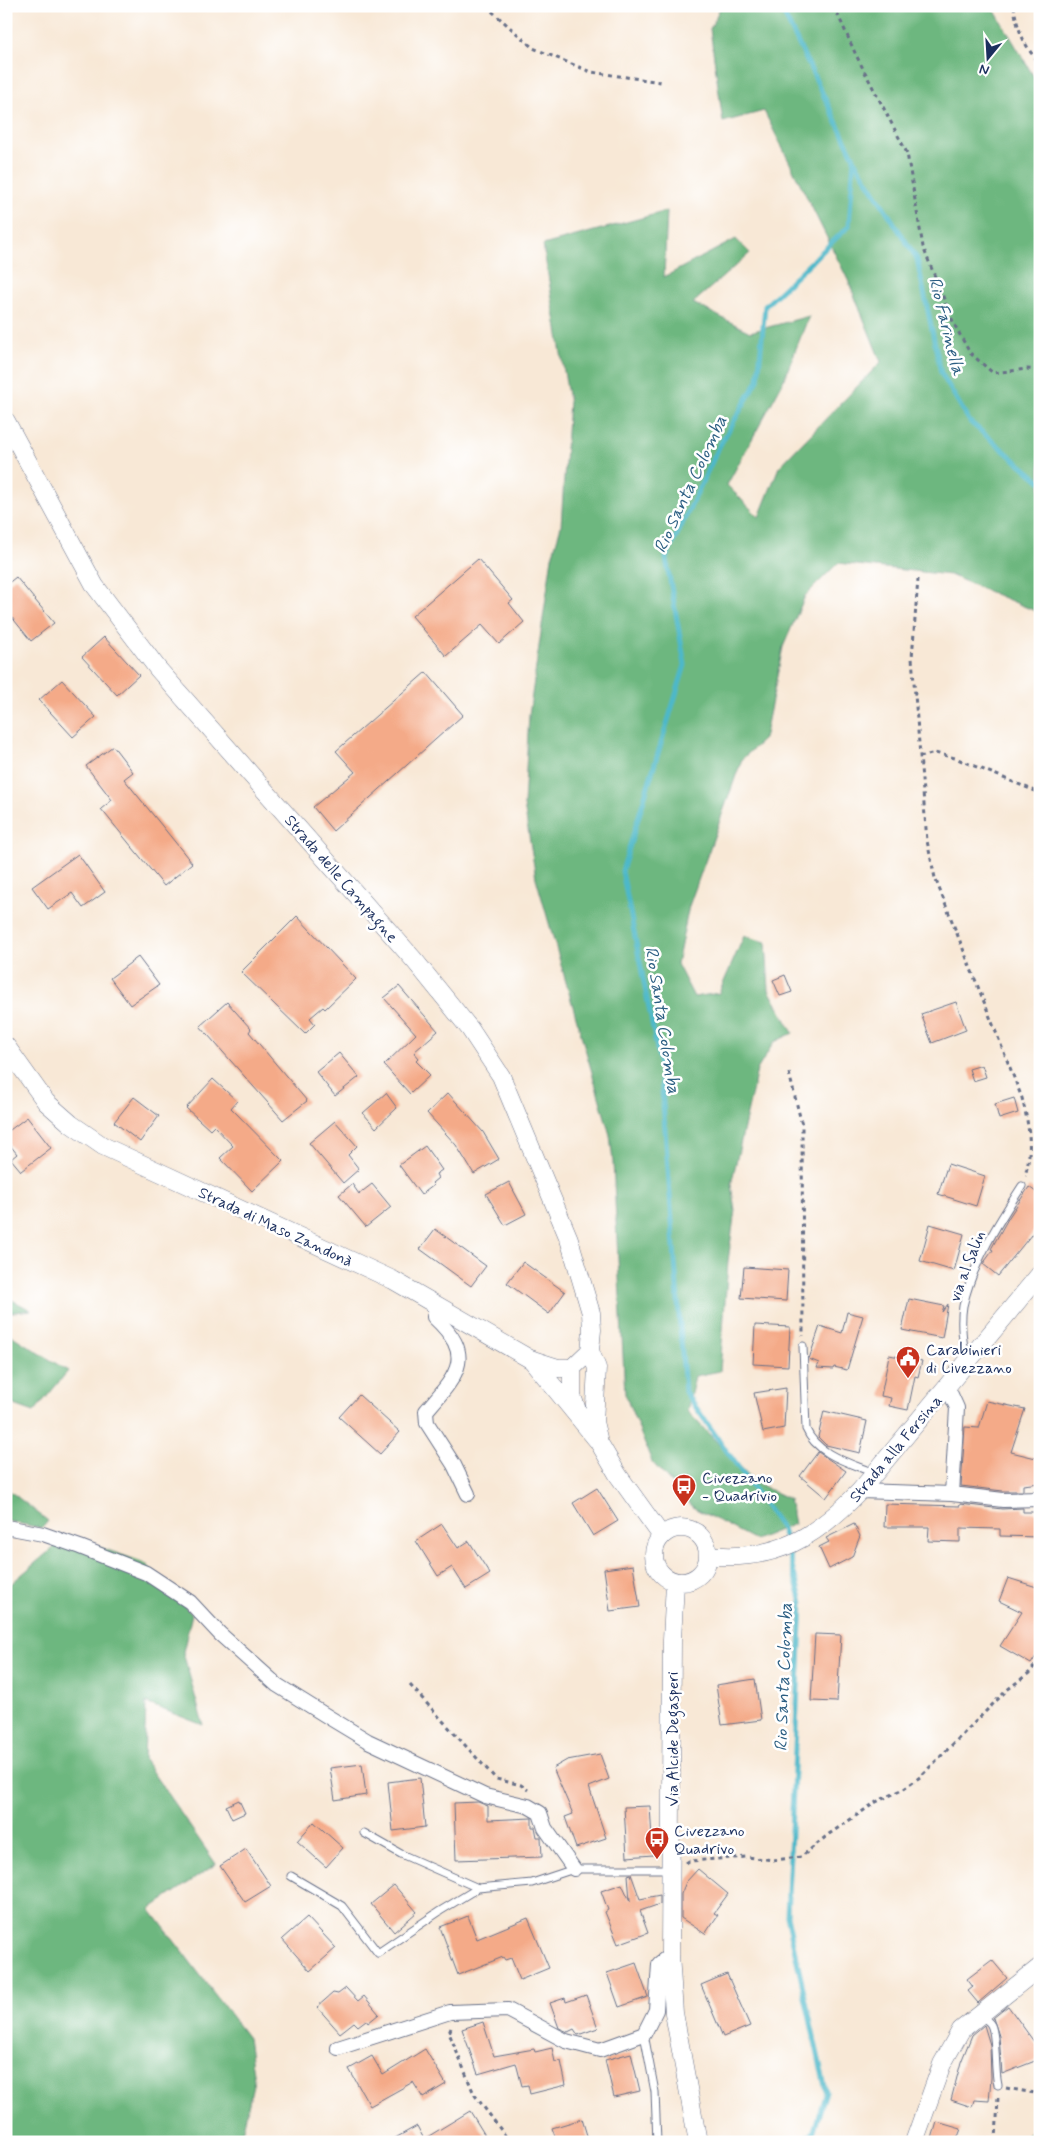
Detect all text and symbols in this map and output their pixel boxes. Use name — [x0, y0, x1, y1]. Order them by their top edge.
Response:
north arrow — [964, 32, 1014, 82]
text: N — [977, 59, 992, 79]
water label: Rio Farinella — [922, 275, 970, 379]
water label: Rio Santa Colomba — [649, 412, 733, 557]
street label: Strada delle Campagne — [279, 811, 402, 948]
water label: Rio Santa Colomba — [639, 945, 685, 1095]
street label: Strada di Maso Zandonà — [195, 1182, 356, 1272]
street label: via al Salin — [944, 1228, 991, 1305]
place label: Carabinieri di Civezzano — [926, 1340, 1012, 1379]
public building icon: Carabinieri di Civezzano — [895, 1345, 921, 1379]
street label: Strada alla Fersina — [845, 1391, 947, 1507]
place label: Civezzano - Quadrivio — [702, 1468, 777, 1507]
bus stop icon: Civezzano - Quadrivio — [671, 1473, 697, 1507]
water label: Rio Santa Colomba — [769, 1602, 799, 1752]
street label: Via Alcide Degasperi — [663, 1671, 685, 1807]
place label: Civezzano Quadrivo — [674, 1821, 745, 1860]
bus stop icon: Civezzano Quadrivo — [644, 1826, 670, 1860]

